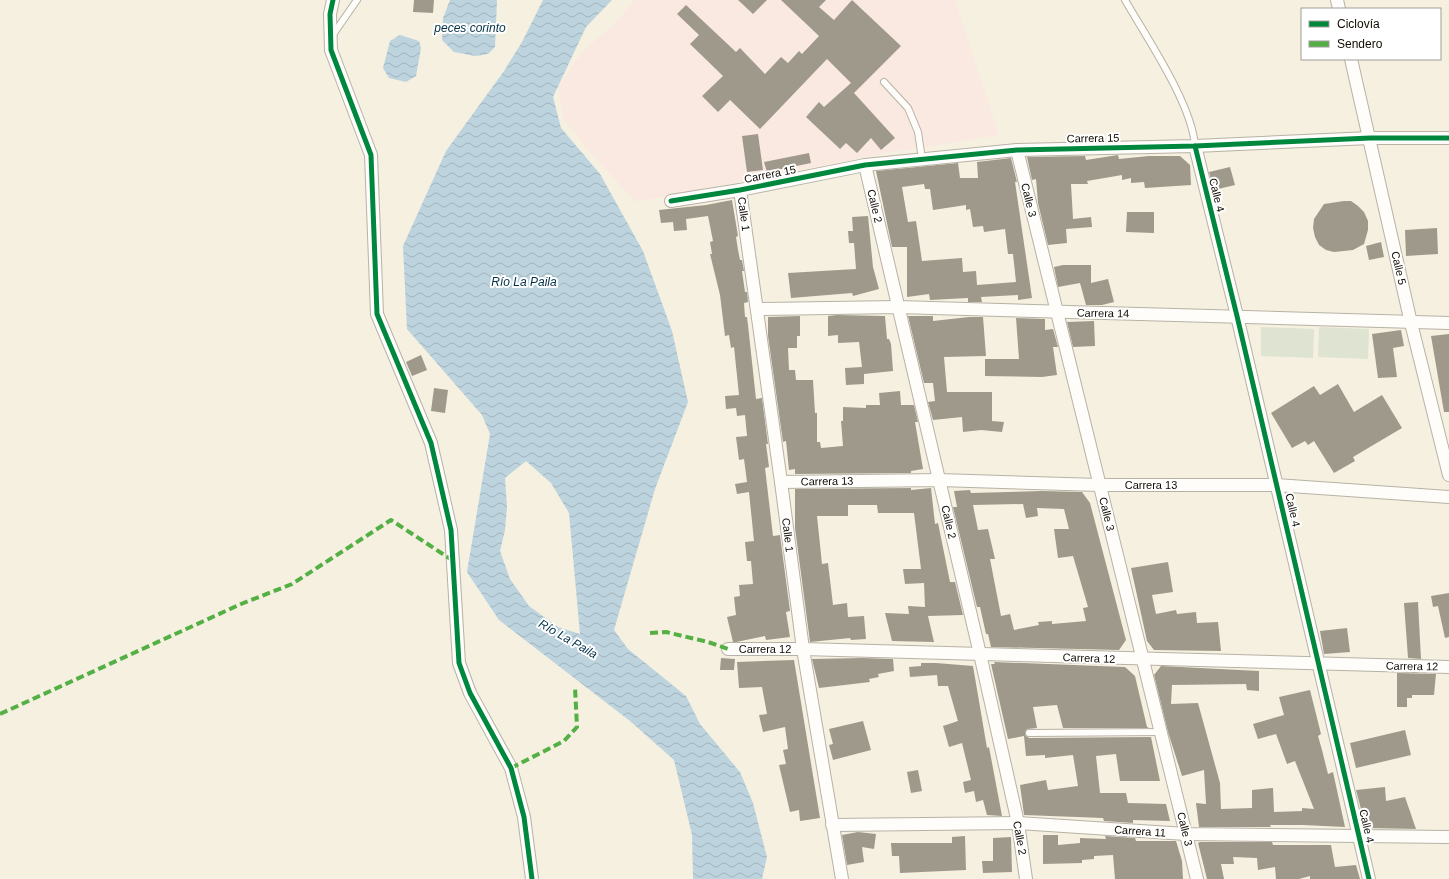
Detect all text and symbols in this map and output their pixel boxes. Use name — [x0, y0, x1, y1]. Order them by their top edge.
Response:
legend — [1301, 8, 1441, 60]
text: Ciclovía — [1337, 17, 1380, 31]
water label: peces corinto — [433, 21, 506, 35]
text: Sendero — [1337, 37, 1383, 51]
street label: Carrera 15 — [1067, 132, 1119, 144]
street label: Carrera 15 — [743, 163, 797, 185]
street label: Calle 4 — [1207, 177, 1227, 213]
street label: Calle 3 — [1019, 182, 1039, 218]
street label: Calle 2 — [865, 188, 885, 224]
street label: Calle 1 — [736, 196, 752, 232]
street label: Calle 5 — [1389, 250, 1409, 286]
water label: Río La Paila — [491, 275, 557, 289]
street label: Carrera 14 — [1077, 307, 1129, 319]
street label: Carrera 13 — [801, 475, 853, 487]
street label: Carrera 13 — [1125, 479, 1177, 491]
street label: Calle 4 — [1283, 492, 1303, 528]
street label: Calle 3 — [1097, 496, 1117, 532]
street label: Calle 2 — [939, 504, 959, 540]
street label: Calle 1 — [780, 517, 796, 553]
water label: Río La Paila — [536, 617, 600, 662]
street label: Carrera 12 — [739, 643, 791, 655]
street label: Carrera 12 — [1063, 651, 1115, 665]
street label: Carrera 12 — [1386, 660, 1438, 672]
street label: Calle 4 — [1357, 808, 1377, 844]
street label: Calle 3 — [1175, 811, 1195, 847]
street label: Calle 2 — [1011, 820, 1029, 856]
street label: Carrera 11 — [1114, 823, 1166, 839]

